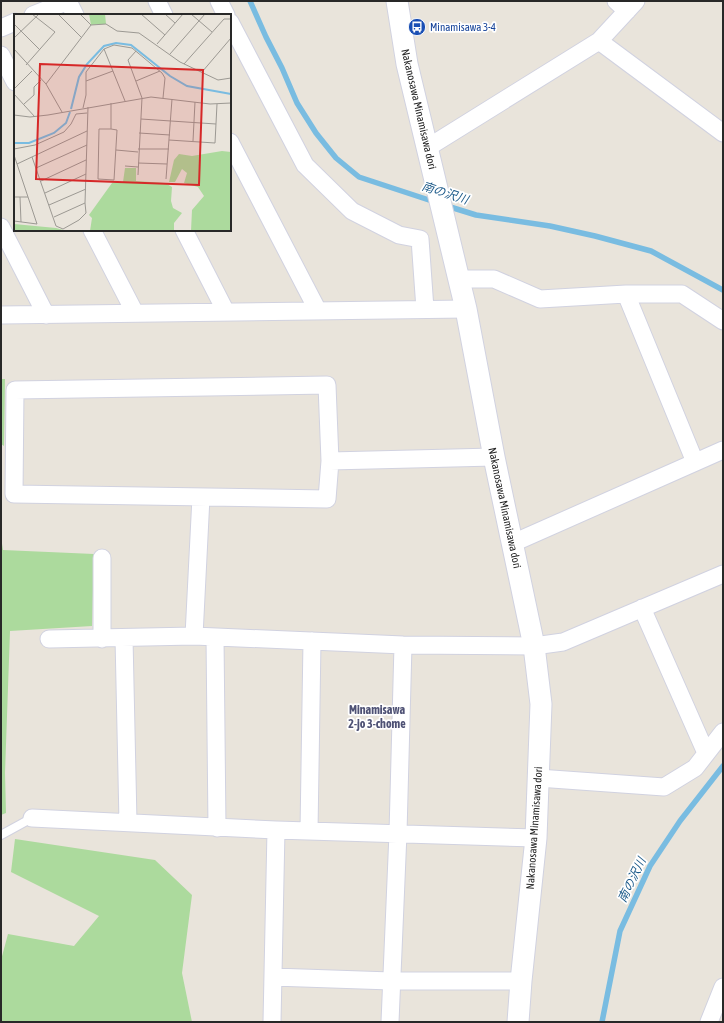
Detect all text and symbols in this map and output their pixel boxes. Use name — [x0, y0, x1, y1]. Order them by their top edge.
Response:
inset map — [14, 14, 231, 231]
bus stop icon: Minamisawa 3-4 — [407, 17, 427, 37]
place label: Minamisawa 3-4 — [430, 21, 496, 33]
street label: Nakanosawa Minamisawa dori — [399, 48, 439, 170]
water label: 南の沢川 — [420, 179, 472, 208]
street label: Nakanosawa Minamisawa dori — [486, 447, 524, 569]
district label: Minamisawa 2-jo 3-chome — [348, 703, 406, 731]
street label: Nakanosawa Minamisawa dori — [524, 766, 544, 890]
water label: 南の沢川 — [615, 854, 650, 905]

